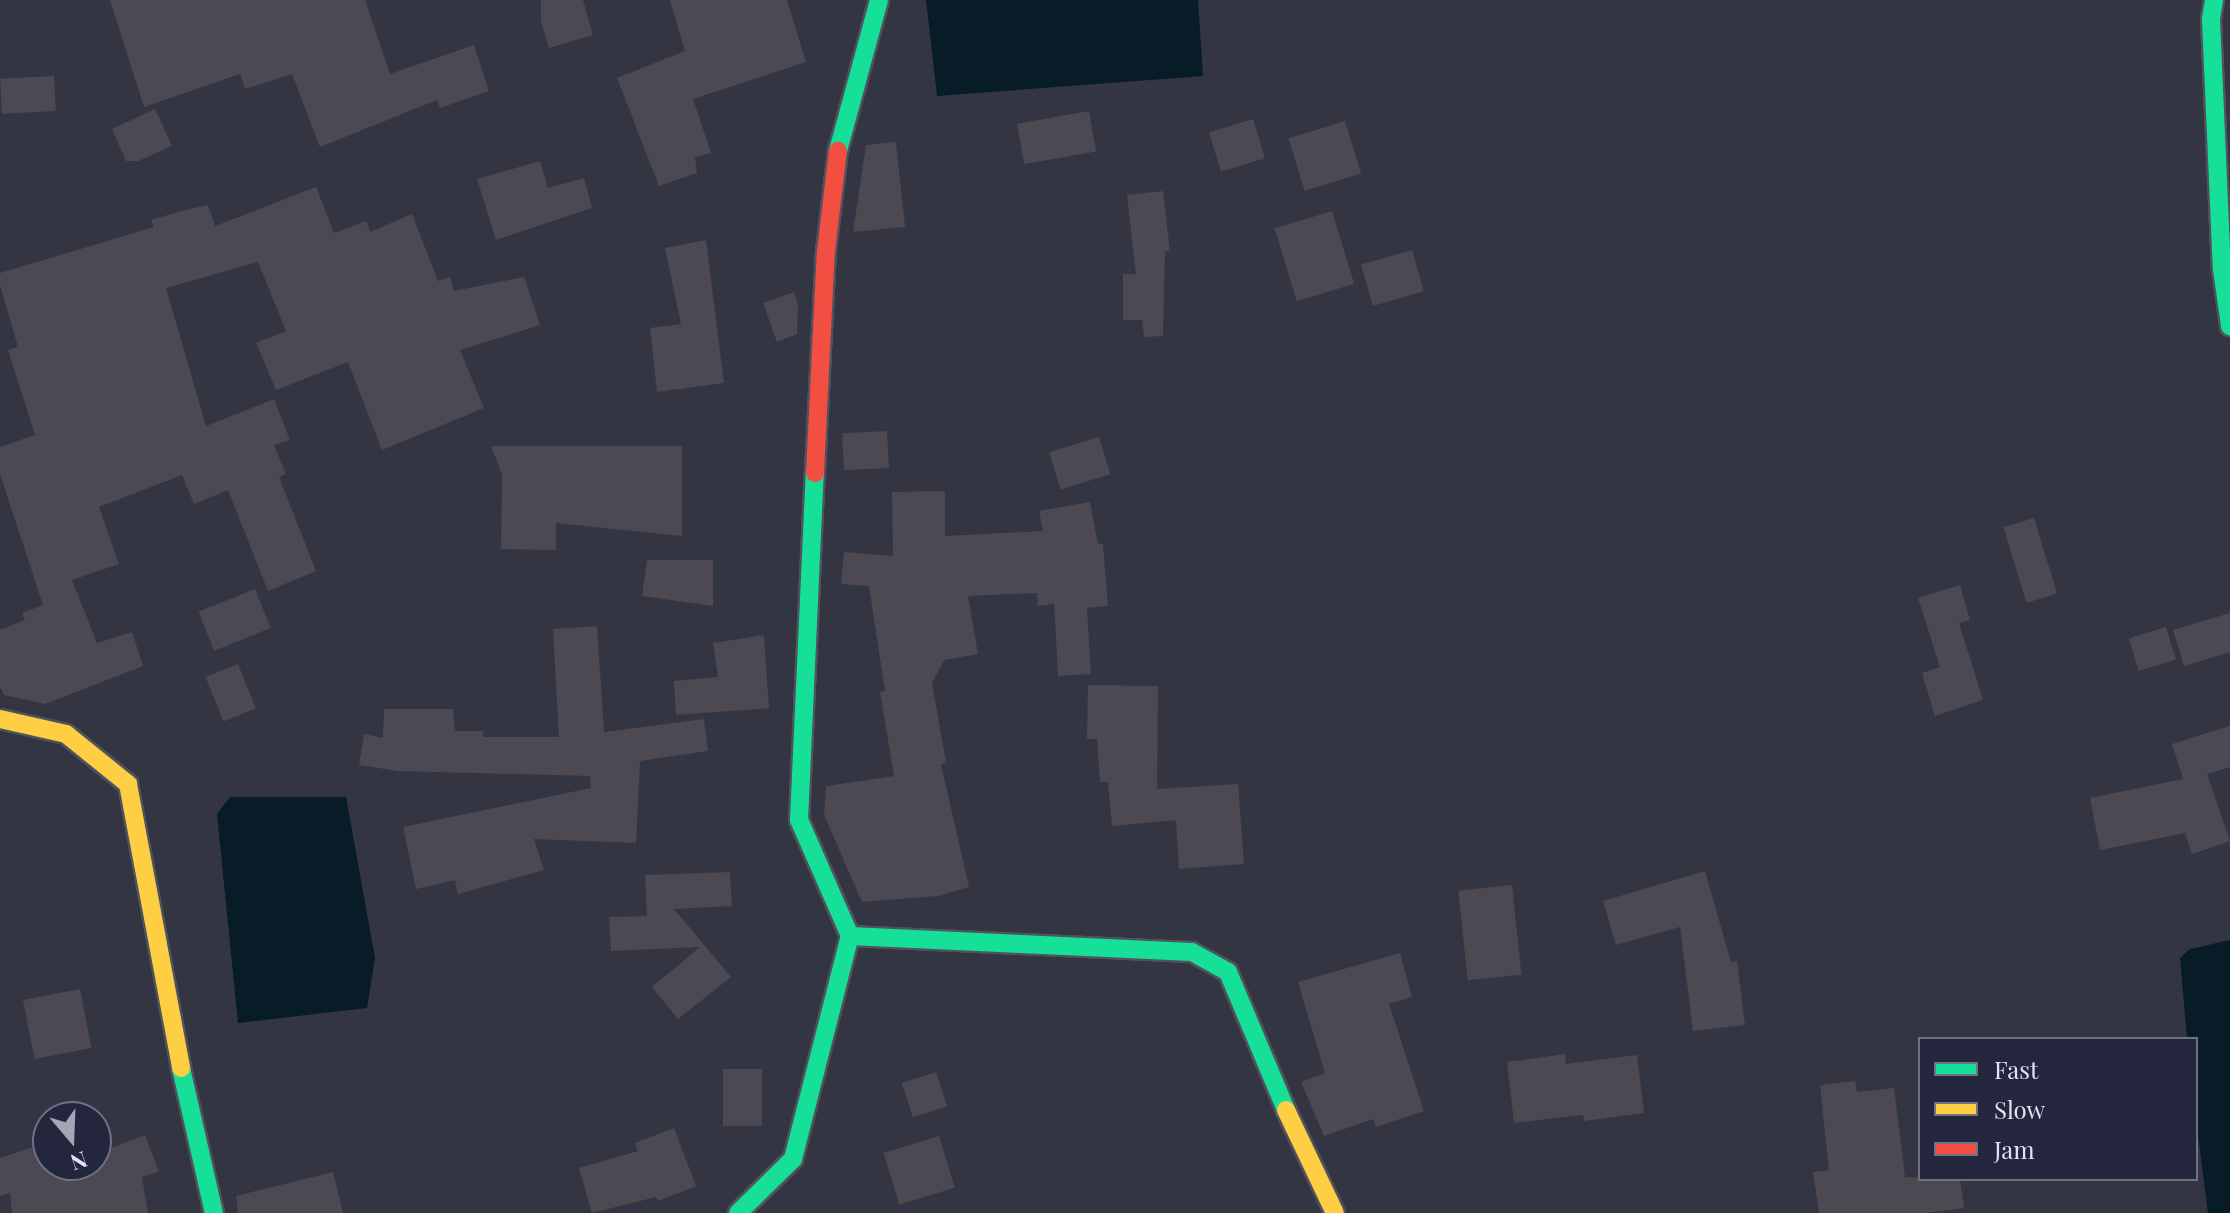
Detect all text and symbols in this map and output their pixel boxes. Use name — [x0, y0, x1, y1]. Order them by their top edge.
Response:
legend — [1918, 1037, 2198, 1181]
text: Fast — [1994, 1053, 2039, 1085]
text: Slow — [1994, 1093, 2045, 1125]
north arrow — [32, 1101, 112, 1181]
text: Jam — [1994, 1133, 2035, 1165]
text: N — [67, 1145, 92, 1179]

